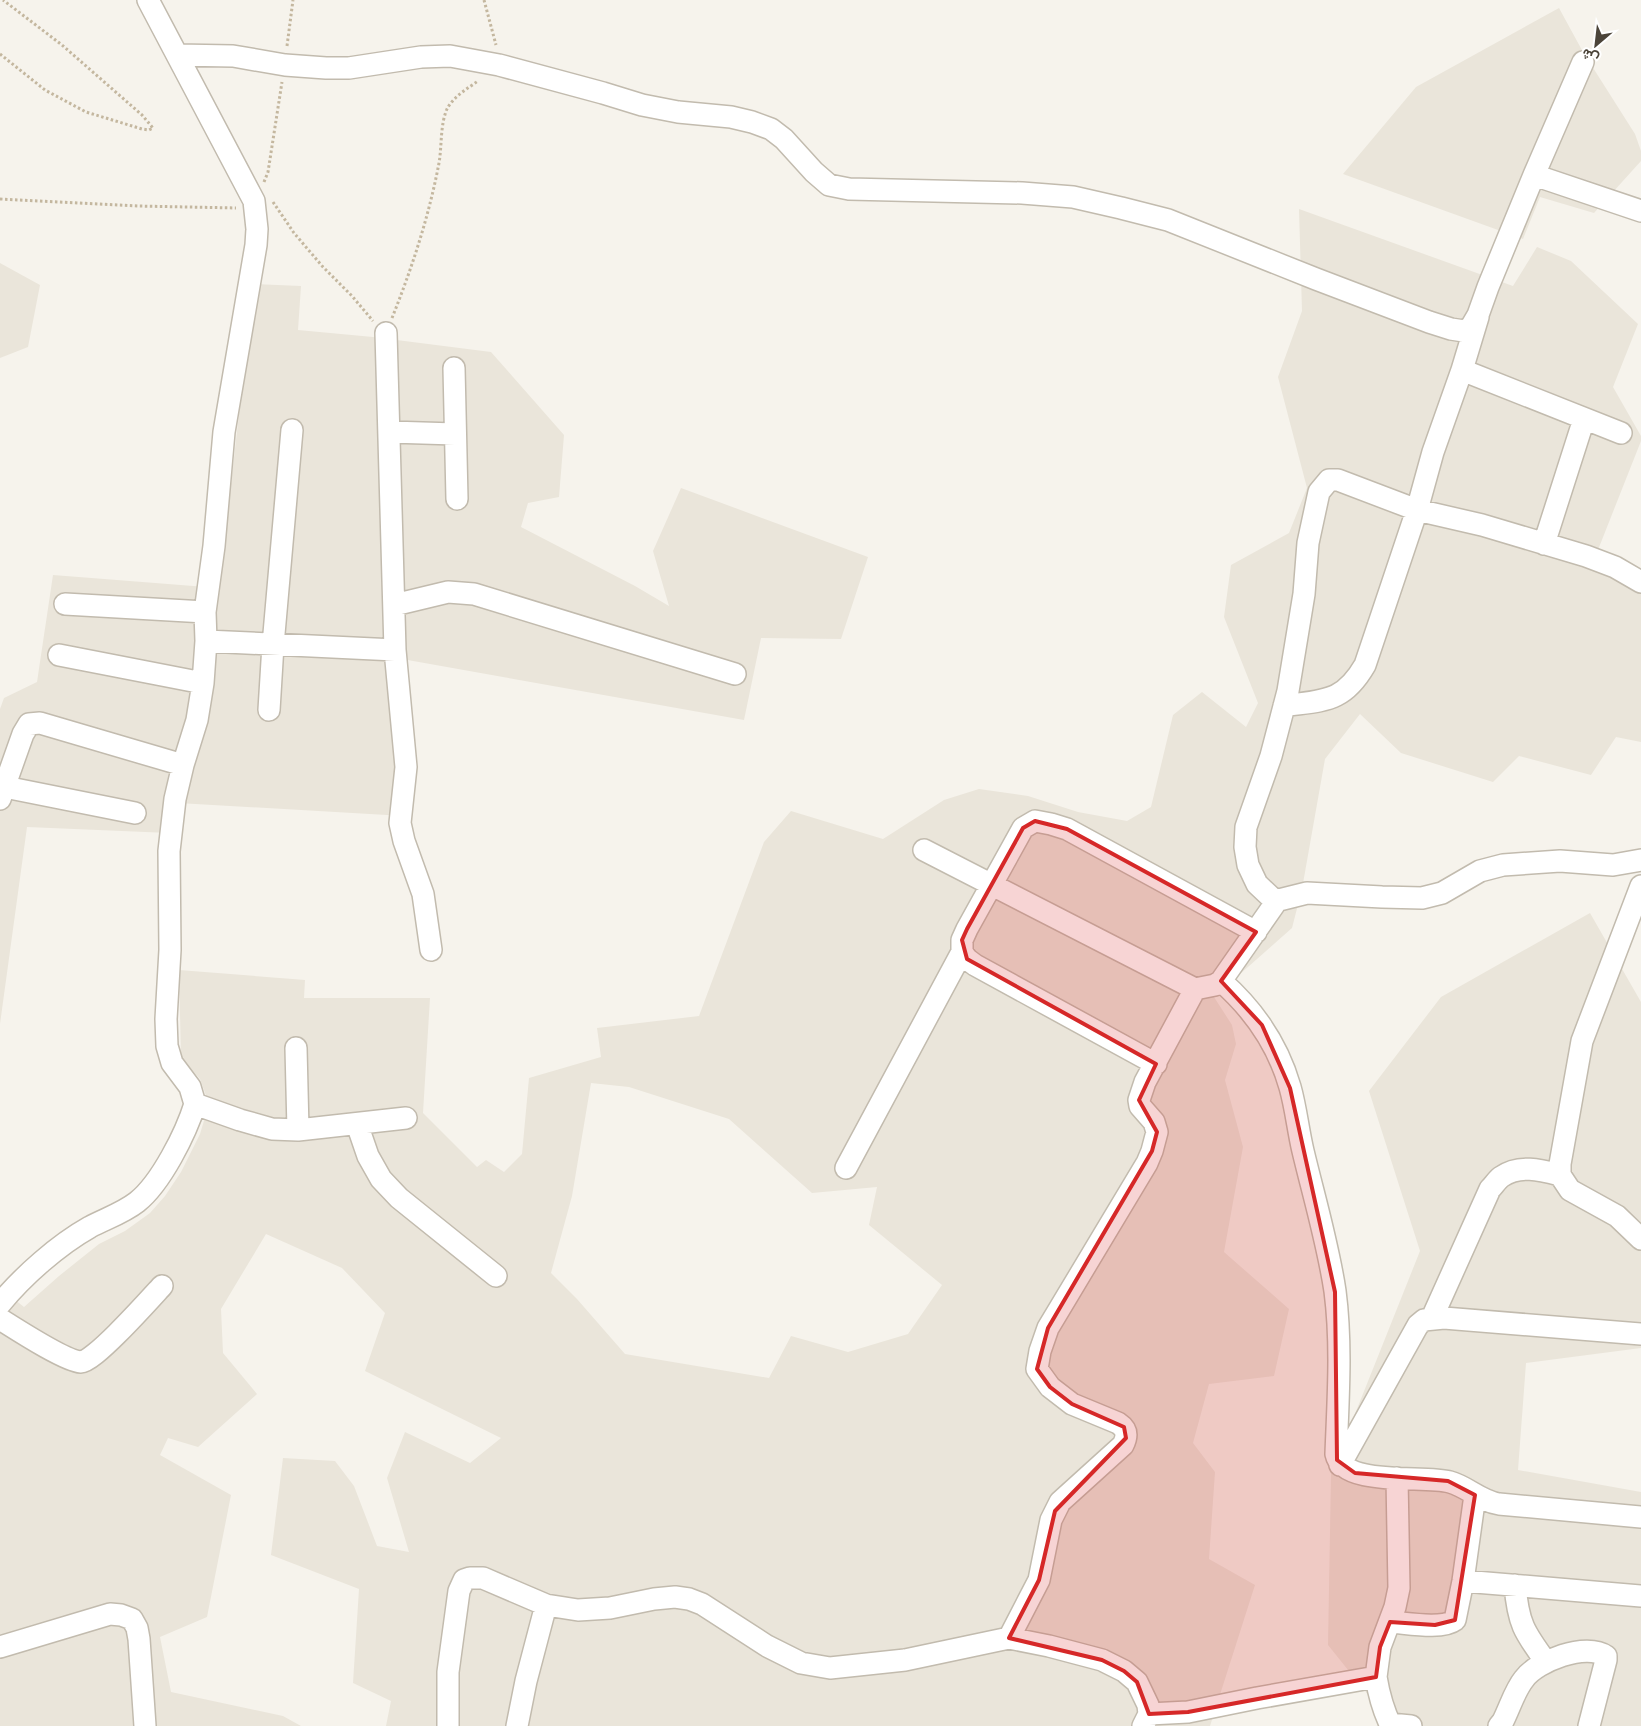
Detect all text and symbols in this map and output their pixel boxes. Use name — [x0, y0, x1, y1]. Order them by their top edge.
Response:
north arrow — [1571, 20, 1621, 70]
text: ش — [1579, 45, 1602, 67]

